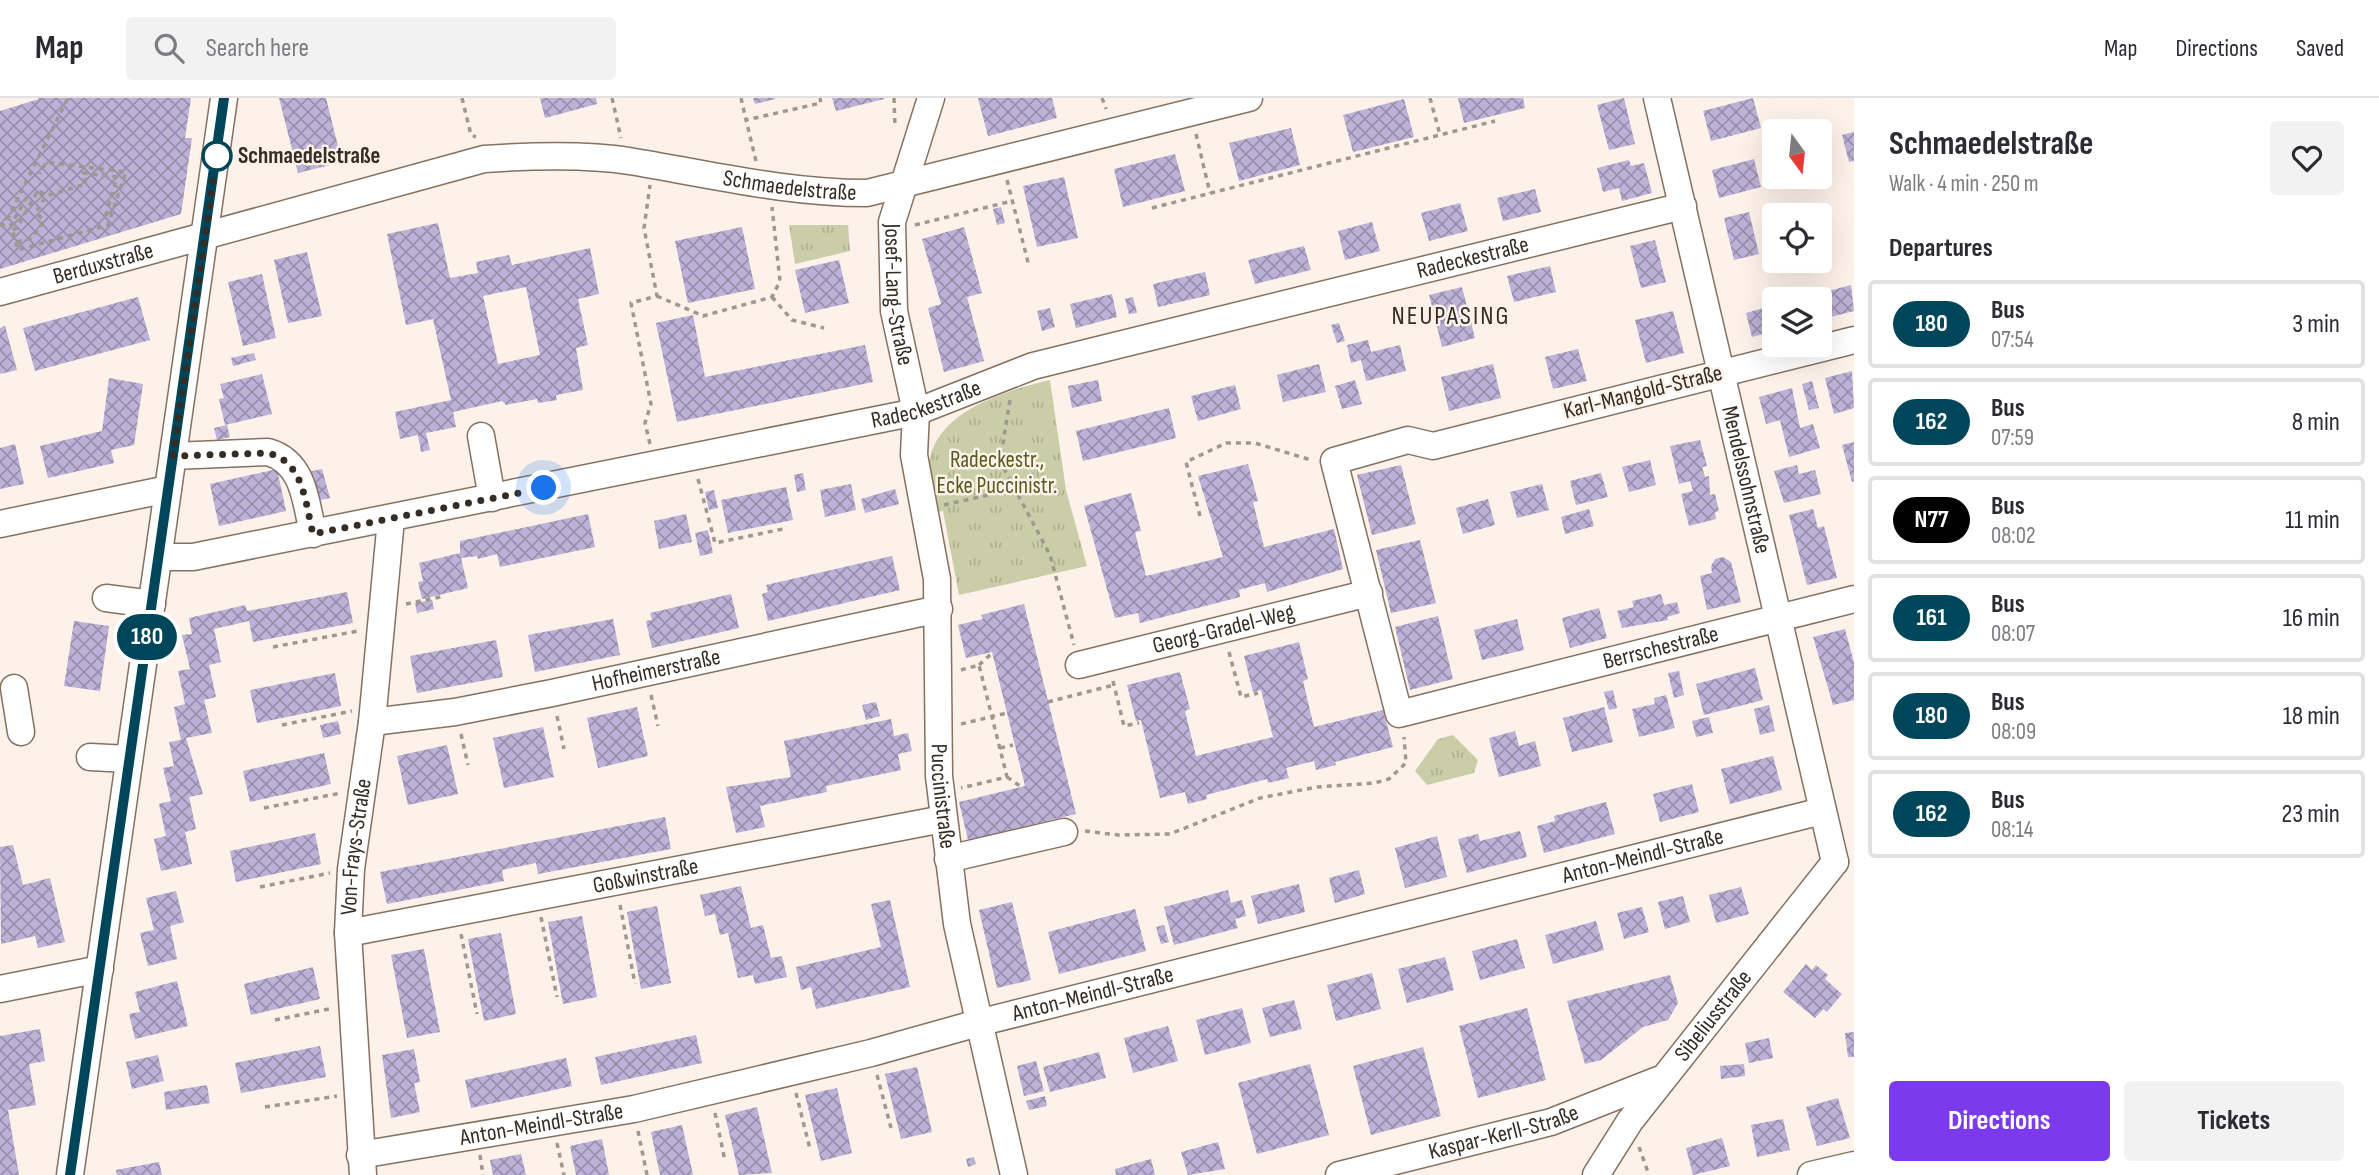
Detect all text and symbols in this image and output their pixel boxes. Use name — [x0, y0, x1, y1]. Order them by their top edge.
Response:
search box — [126, 17, 616, 80]
text: Map — [35, 28, 84, 68]
icon: search — [150, 29, 188, 67]
text: Search here — [206, 33, 309, 64]
text: Map — [2104, 34, 2137, 63]
text: Directions — [2175, 34, 2258, 63]
text: Saved — [2296, 34, 2344, 63]
north arrow — [1762, 119, 1832, 189]
map controls — [1762, 119, 1832, 357]
button: heart — [2270, 121, 2344, 195]
text: Schmaedelstraße — [1889, 124, 2093, 164]
marker: Schmaedelstraße — [202, 141, 232, 171]
place label: Schmaedelstraße — [238, 142, 380, 170]
street label: Schmaedelstraße — [721, 164, 857, 207]
text: Walk · 4 min · 250 m — [1889, 170, 2039, 198]
button: locate — [1762, 203, 1832, 273]
street label: Josef-Lang-Straße — [878, 222, 919, 368]
street label: Radeckestraße — [1414, 231, 1532, 285]
text: Departures — [1889, 233, 1993, 264]
street label: Berduxstraße — [50, 237, 156, 291]
button: layers — [1762, 287, 1832, 357]
text: Bus — [1991, 295, 2025, 326]
district label: NEUPASING — [1391, 301, 1511, 332]
text: 180 — [1915, 309, 1948, 338]
text: 3 min — [2292, 309, 2340, 340]
text: 07:54 — [1991, 326, 2034, 354]
street label: Karl-Mangold-Straße — [1561, 359, 1725, 425]
street label: Radeckestraße — [869, 374, 985, 435]
text: Bus — [1991, 393, 2025, 424]
street label: Mendelssohnstraße — [1715, 403, 1777, 556]
text: 162 — [1916, 407, 1947, 436]
text: 8 min — [2292, 407, 2340, 438]
text: 07:59 — [1991, 424, 2034, 452]
park label: Radeckestr., Ecke Puccinistr. — [937, 446, 1057, 500]
your location — [526, 470, 561, 505]
text: Bus — [1991, 491, 2025, 522]
text: N77 — [1915, 505, 1948, 534]
text: 11 min — [2285, 505, 2340, 536]
text: 08:02 — [1991, 522, 2035, 550]
text: Bus — [1991, 589, 2025, 620]
street label: Georg-Gradel-Weg — [1150, 598, 1297, 660]
text: 161 — [1916, 603, 1947, 632]
text: 16 min — [2283, 603, 2340, 634]
line badge: 180 — [107, 614, 187, 660]
street label: Berrschestraße — [1600, 620, 1722, 676]
text: 08:07 — [1991, 620, 2035, 648]
text: 180 — [131, 622, 163, 651]
street label: Hofheimerstraße — [589, 643, 723, 698]
text: Bus — [1991, 687, 2025, 718]
text: 180 — [1915, 701, 1948, 730]
text: 18 min — [2283, 701, 2340, 732]
text: 08:09 — [1991, 718, 2036, 746]
street label: Puccinistraße — [925, 744, 962, 850]
street label: Von-Frays-Straße — [335, 777, 378, 916]
text: Bus — [1991, 785, 2025, 816]
text: 162 — [1916, 799, 1947, 828]
text: 23 min — [2282, 799, 2340, 830]
text: 08:14 — [1991, 816, 2033, 844]
street label: Anton-Meindl-Straße — [1558, 822, 1726, 890]
street label: Goßwinstraße — [590, 852, 701, 900]
street label: Anton-Meindl-Straße — [1008, 960, 1176, 1028]
street label: Sibeliusstraße — [1669, 964, 1758, 1067]
button: Directions — [1889, 1081, 2110, 1161]
button: Tickets — [2124, 1081, 2344, 1161]
street label: Anton-Meindl-Straße — [457, 1097, 625, 1152]
street label: Kaspar-Kerll-Straße — [1426, 1099, 1583, 1166]

